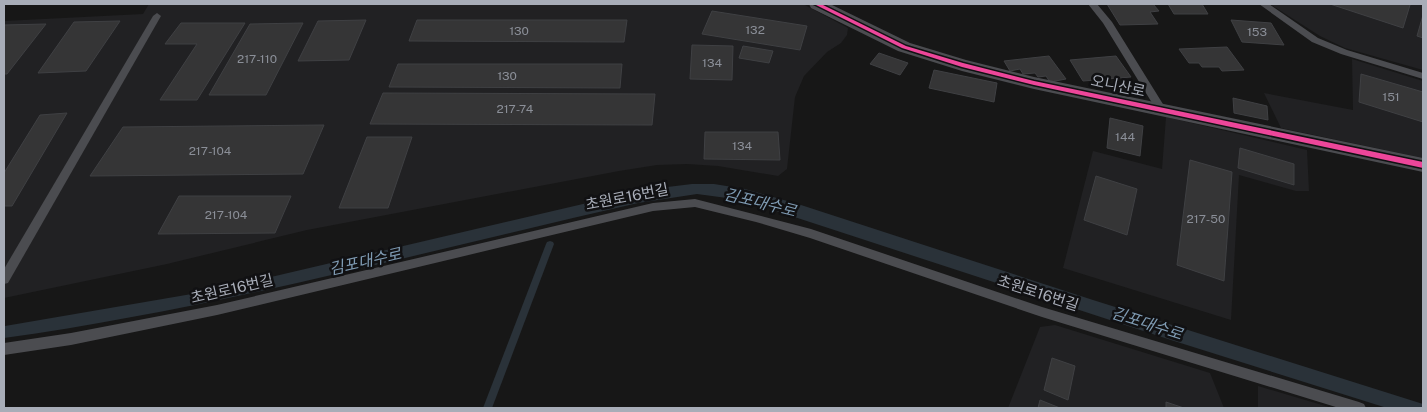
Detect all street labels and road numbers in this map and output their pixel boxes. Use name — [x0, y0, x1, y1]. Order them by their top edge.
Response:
street label: 오니산로 — [1089, 71, 1147, 100]
street label: 초원로16번길 — [584, 180, 670, 213]
street label: 초원로16번길 — [189, 271, 275, 306]
street label: 초원로16번길 — [995, 271, 1081, 314]

